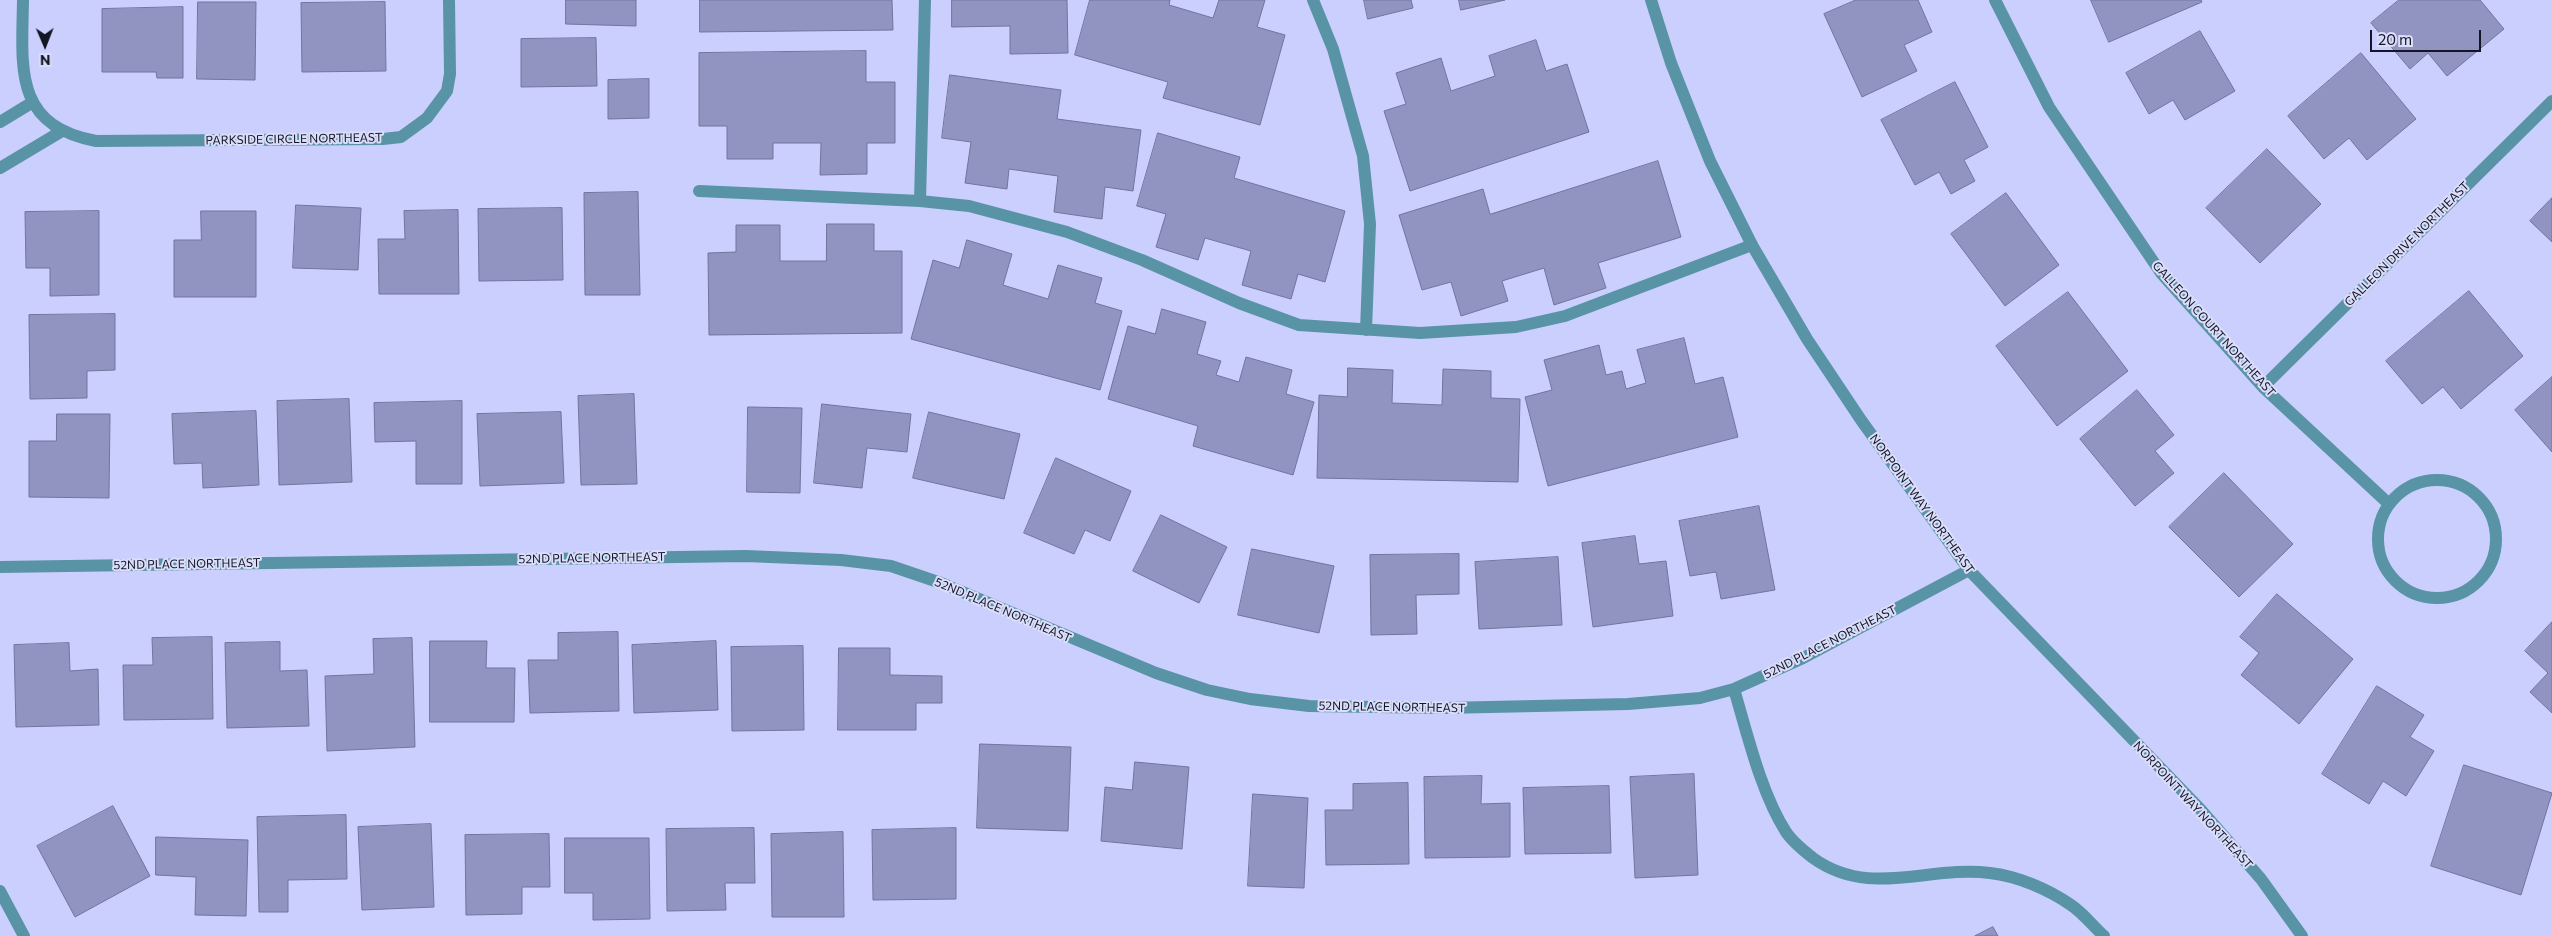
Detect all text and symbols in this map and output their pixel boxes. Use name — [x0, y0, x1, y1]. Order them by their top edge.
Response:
north arrow — [20, 20, 70, 70]
scale bar — [2372, 20, 2483, 52]
text: 20 m — [2378, 30, 2412, 48]
text: N — [40, 52, 51, 69]
street label: PARKSIDE CIRCLE NORTHEAST — [205, 130, 383, 148]
street label: GALLEON DRIVE NORTHEAST — [2342, 179, 2472, 309]
street label: GALLEON COURT NORTHEAST — [2149, 258, 2279, 400]
street label: NORPOINT WAY NORTHEAST — [1867, 432, 1977, 576]
street label: 52ND PLACE NORTHEAST — [518, 550, 666, 566]
street label: 52ND PLACE NORTHEAST — [113, 556, 261, 572]
street label: 52ND PLACE NORTHEAST — [933, 575, 1073, 645]
street label: 52ND PLACE NORTHEAST — [1761, 602, 1899, 682]
street label: 52ND PLACE NORTHEAST — [1318, 699, 1466, 715]
street label: NORPOINT WAY NORTHEAST — [2130, 738, 2256, 872]

